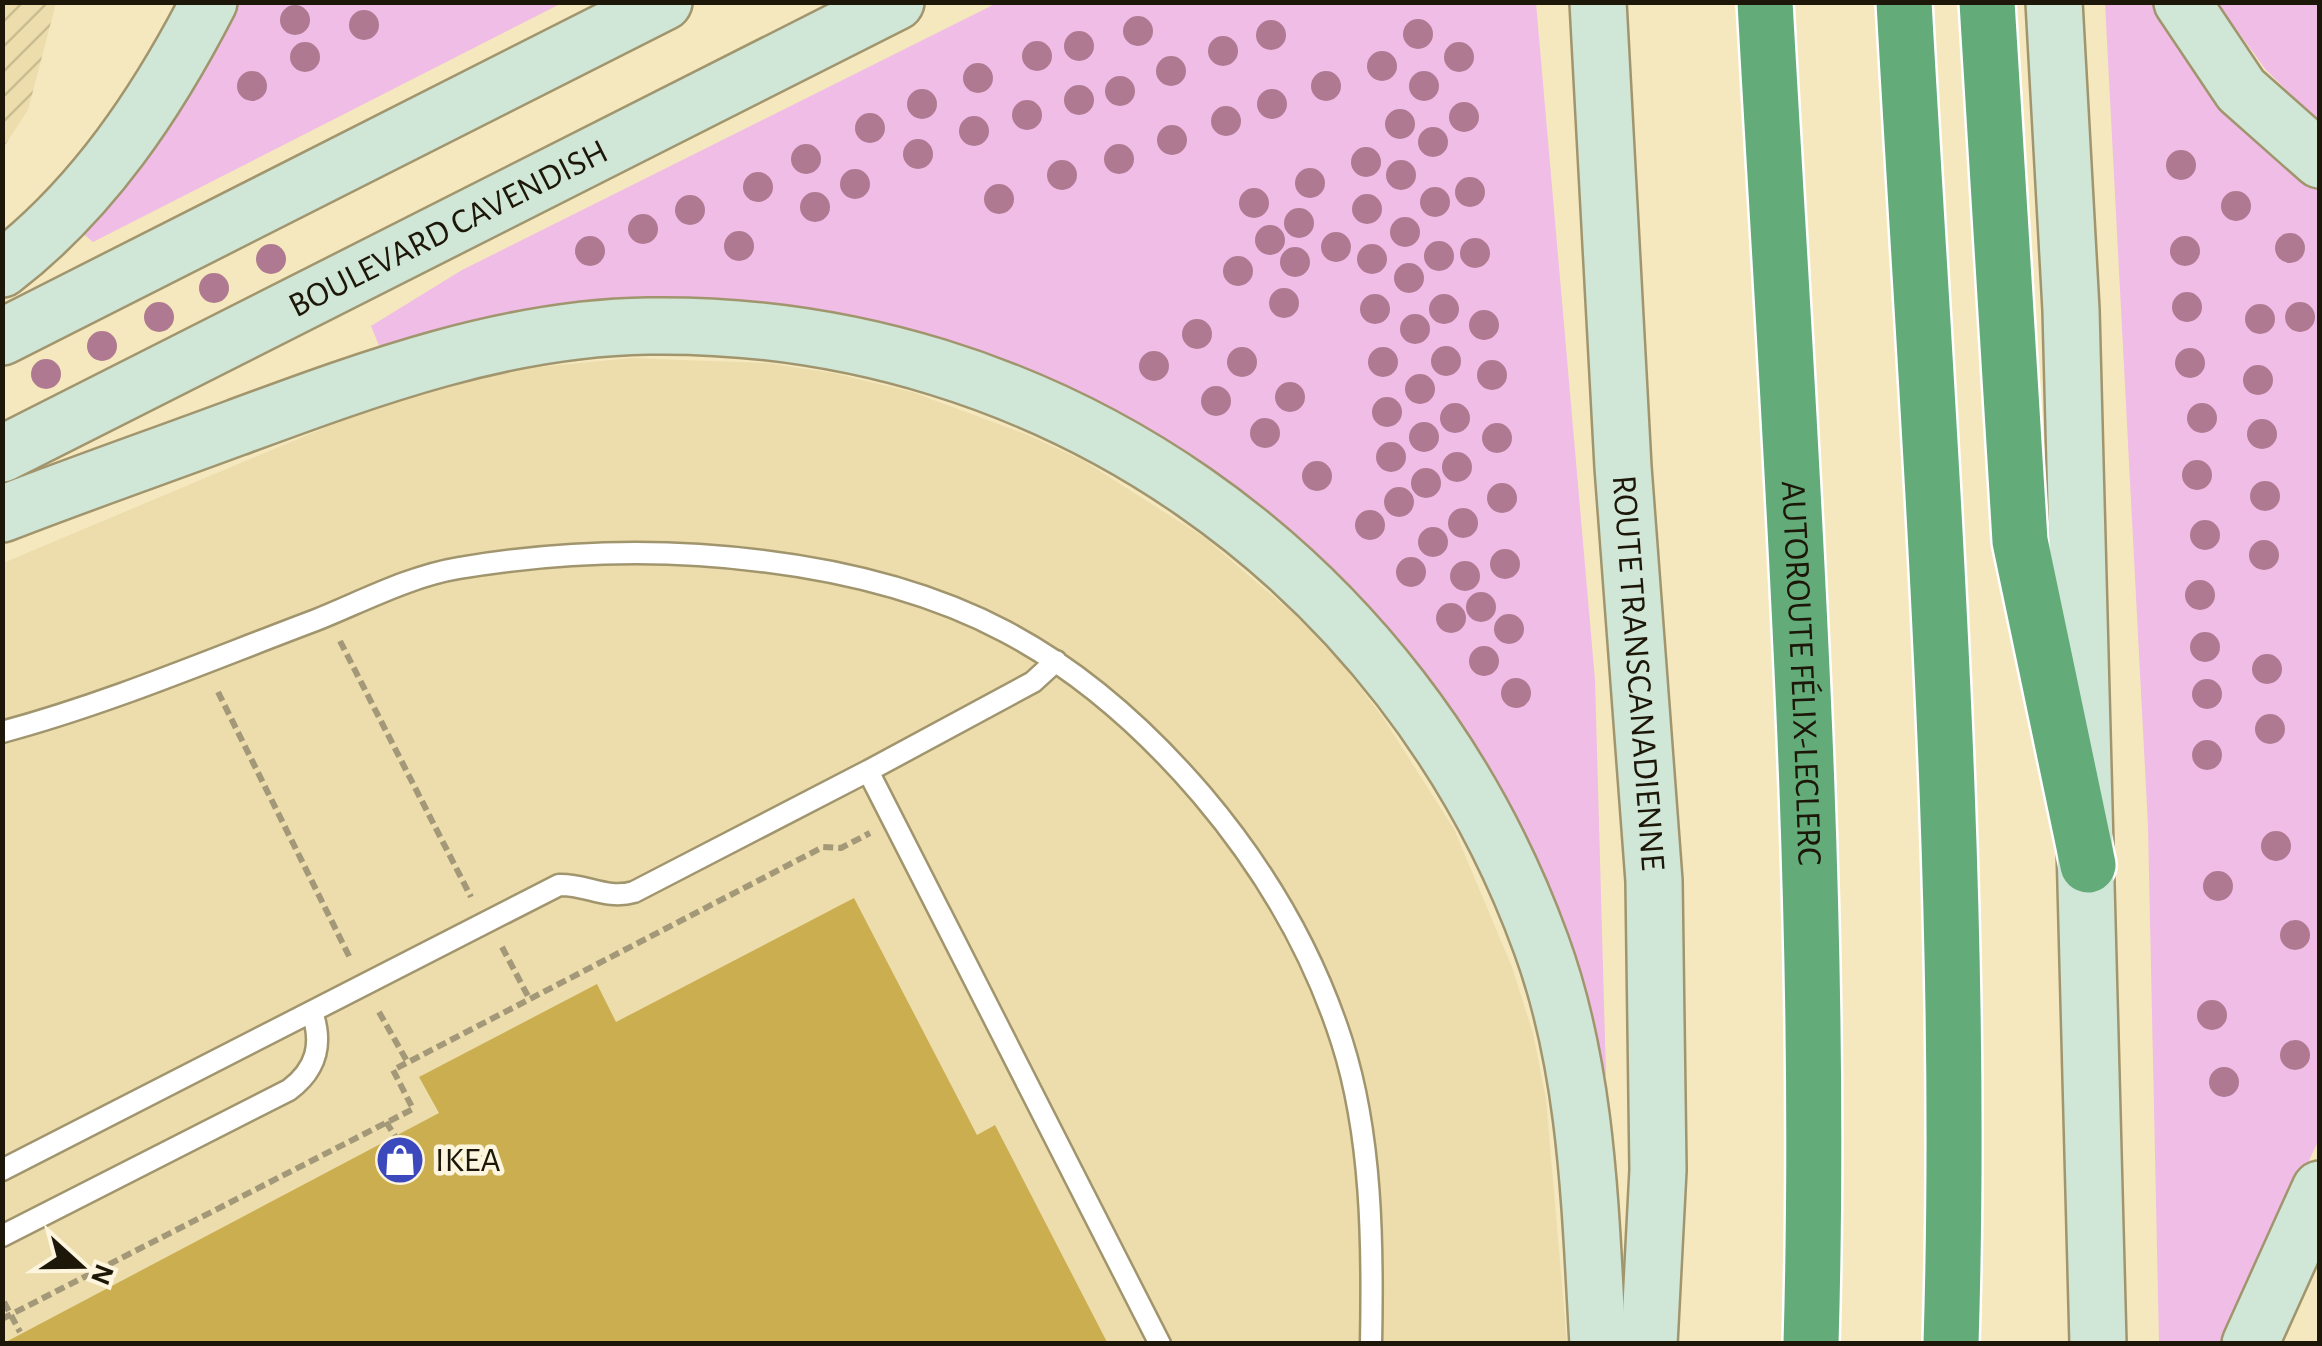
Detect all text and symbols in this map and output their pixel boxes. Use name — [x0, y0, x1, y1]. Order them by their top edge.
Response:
street label: BOULEVARD CAVENDISH — [283, 133, 613, 323]
street label: ROUTE TRANSCANADIENNE — [1606, 474, 1671, 872]
street label: AUTOROUTE FÉLIX-LECLERC — [1775, 480, 1827, 866]
shop icon: IKEA — [374, 1134, 426, 1186]
place label: IKEA — [435, 1143, 501, 1178]
north arrow — [30, 1216, 130, 1316]
text: N — [85, 1260, 118, 1288]

